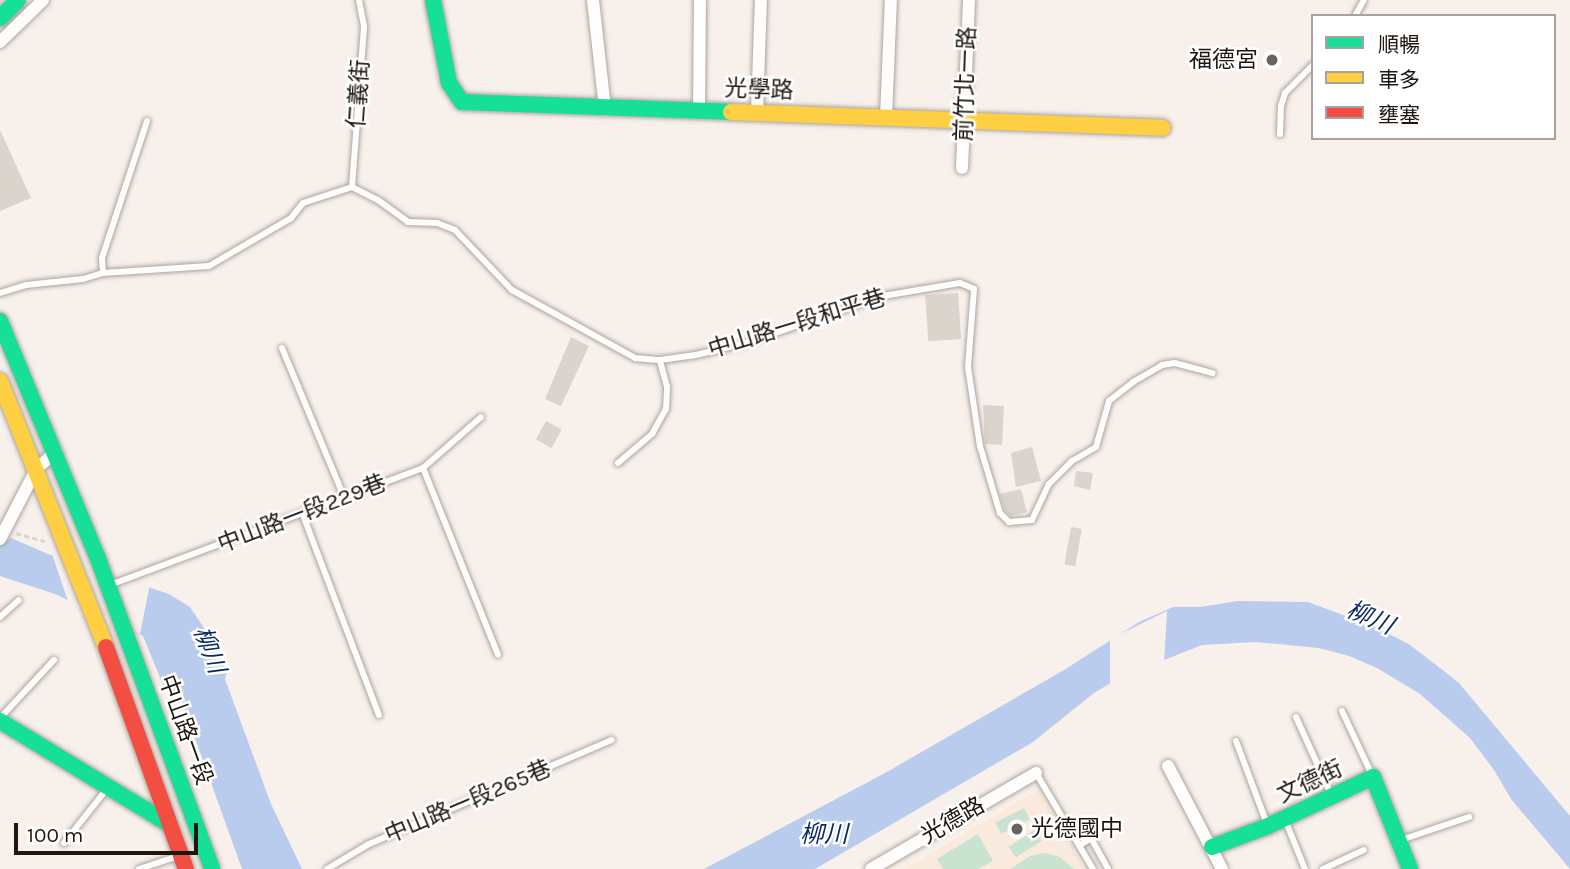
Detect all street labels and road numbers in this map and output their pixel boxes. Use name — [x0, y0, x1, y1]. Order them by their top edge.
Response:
street label: 前竹北一路 — [950, 26, 982, 142]
street label: 仁義街 — [343, 59, 375, 129]
street label: 光學路 — [724, 75, 794, 105]
street label: 中山路一段和平巷 — [705, 284, 889, 364]
street label: 中山路一段229巷 — [214, 469, 390, 559]
street label: 中山路一段 — [152, 671, 218, 789]
street label: 中山路一段265巷 — [381, 755, 555, 849]
street label: 文德街 — [1273, 755, 1347, 809]
street label: 光德路 — [916, 792, 990, 850]

